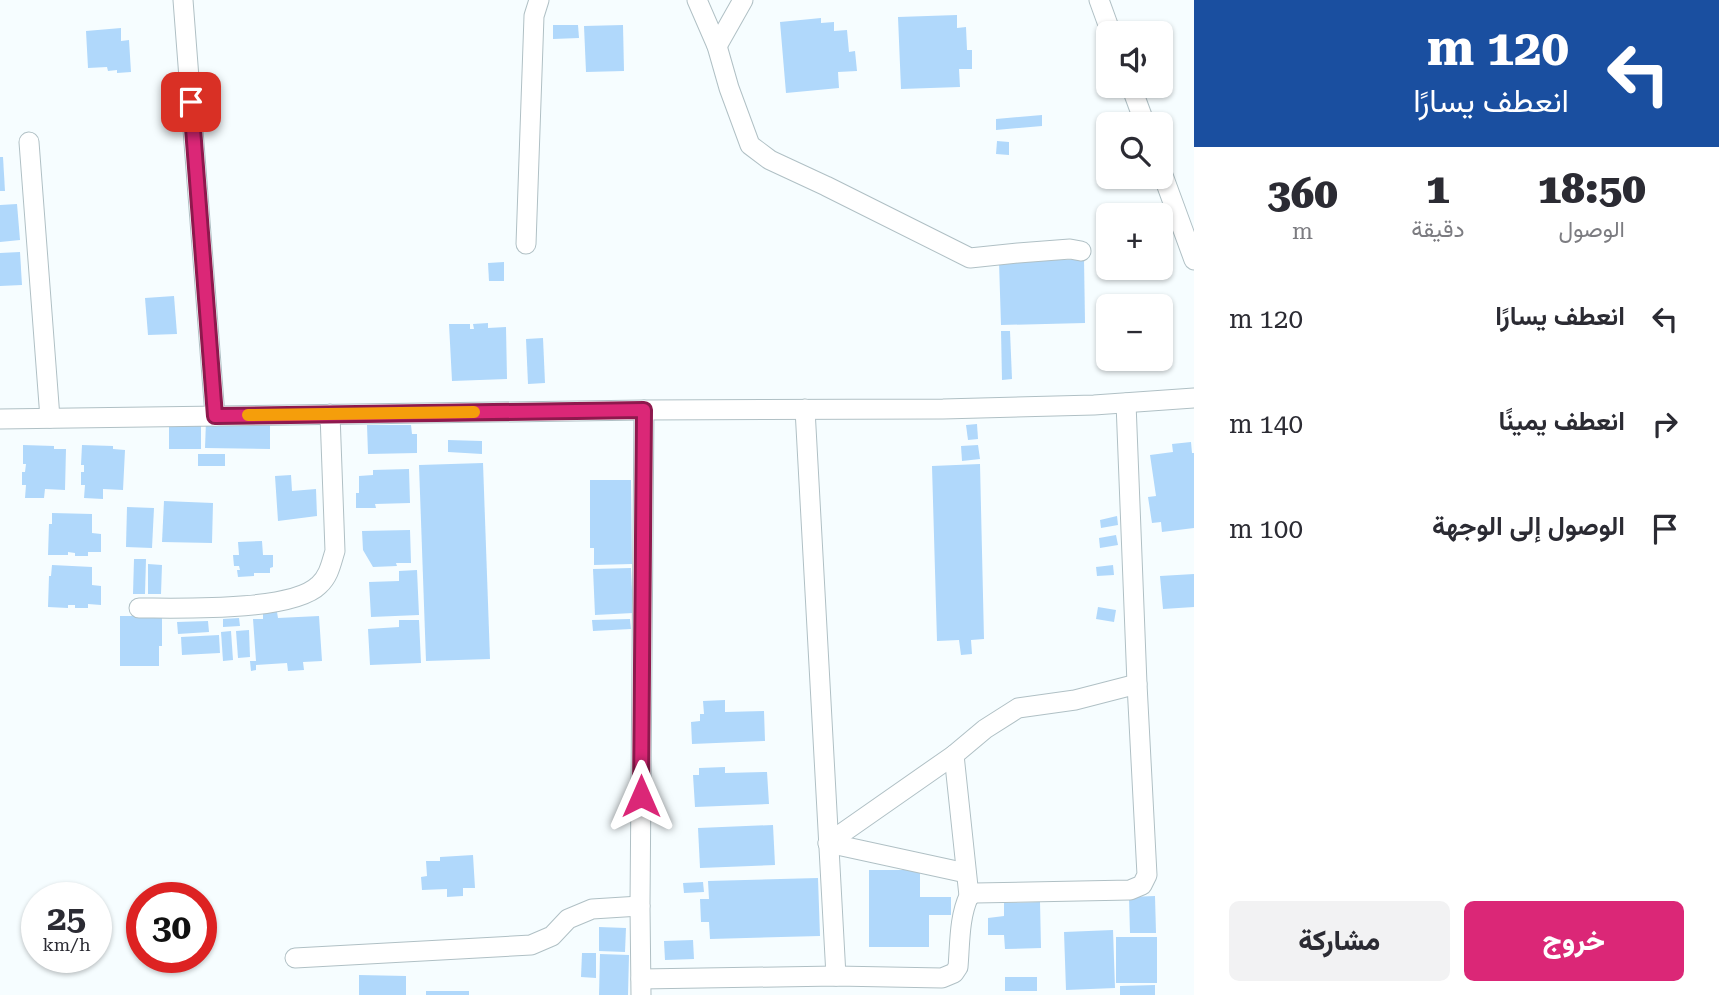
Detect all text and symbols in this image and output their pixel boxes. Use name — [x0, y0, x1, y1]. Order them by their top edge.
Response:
text: 120 m — [1427, 20, 1569, 77]
map controls — [1096, 21, 1173, 371]
button: sound — [1096, 21, 1173, 98]
icon: left — [1593, 28, 1684, 119]
pin — [161, 72, 221, 132]
text: انعطف يسارًا — [1413, 82, 1569, 120]
icon: arrive — [172, 83, 210, 121]
button: search — [1096, 112, 1173, 189]
text: 1 — [1426, 164, 1450, 213]
text: 18:50 — [1538, 164, 1646, 213]
text: 360 — [1267, 169, 1338, 218]
button: + — [1096, 203, 1173, 280]
text: دقيقة — [1411, 216, 1464, 243]
text: الوصول — [1559, 216, 1625, 243]
text: m — [1292, 218, 1313, 245]
button: − — [1096, 294, 1173, 371]
icon: left — [1646, 300, 1684, 338]
text: انعطف يسارًا — [1495, 301, 1625, 331]
text: 120 m — [1229, 304, 1303, 334]
icon: right — [1646, 405, 1684, 443]
text: انعطف يمينًا — [1499, 406, 1625, 436]
text: 140 m — [1229, 409, 1303, 439]
icon: arrive — [1646, 510, 1684, 548]
text: الوصول إلى الوجهة — [1432, 511, 1625, 541]
text: 100 m — [1229, 514, 1303, 544]
position arrow — [604, 759, 678, 833]
speed limit sign: 30 — [126, 882, 217, 973]
text: 25 — [47, 898, 86, 939]
button: مشاركة — [1229, 901, 1450, 981]
button: خروج — [1464, 901, 1684, 981]
text: km/h — [42, 934, 91, 955]

